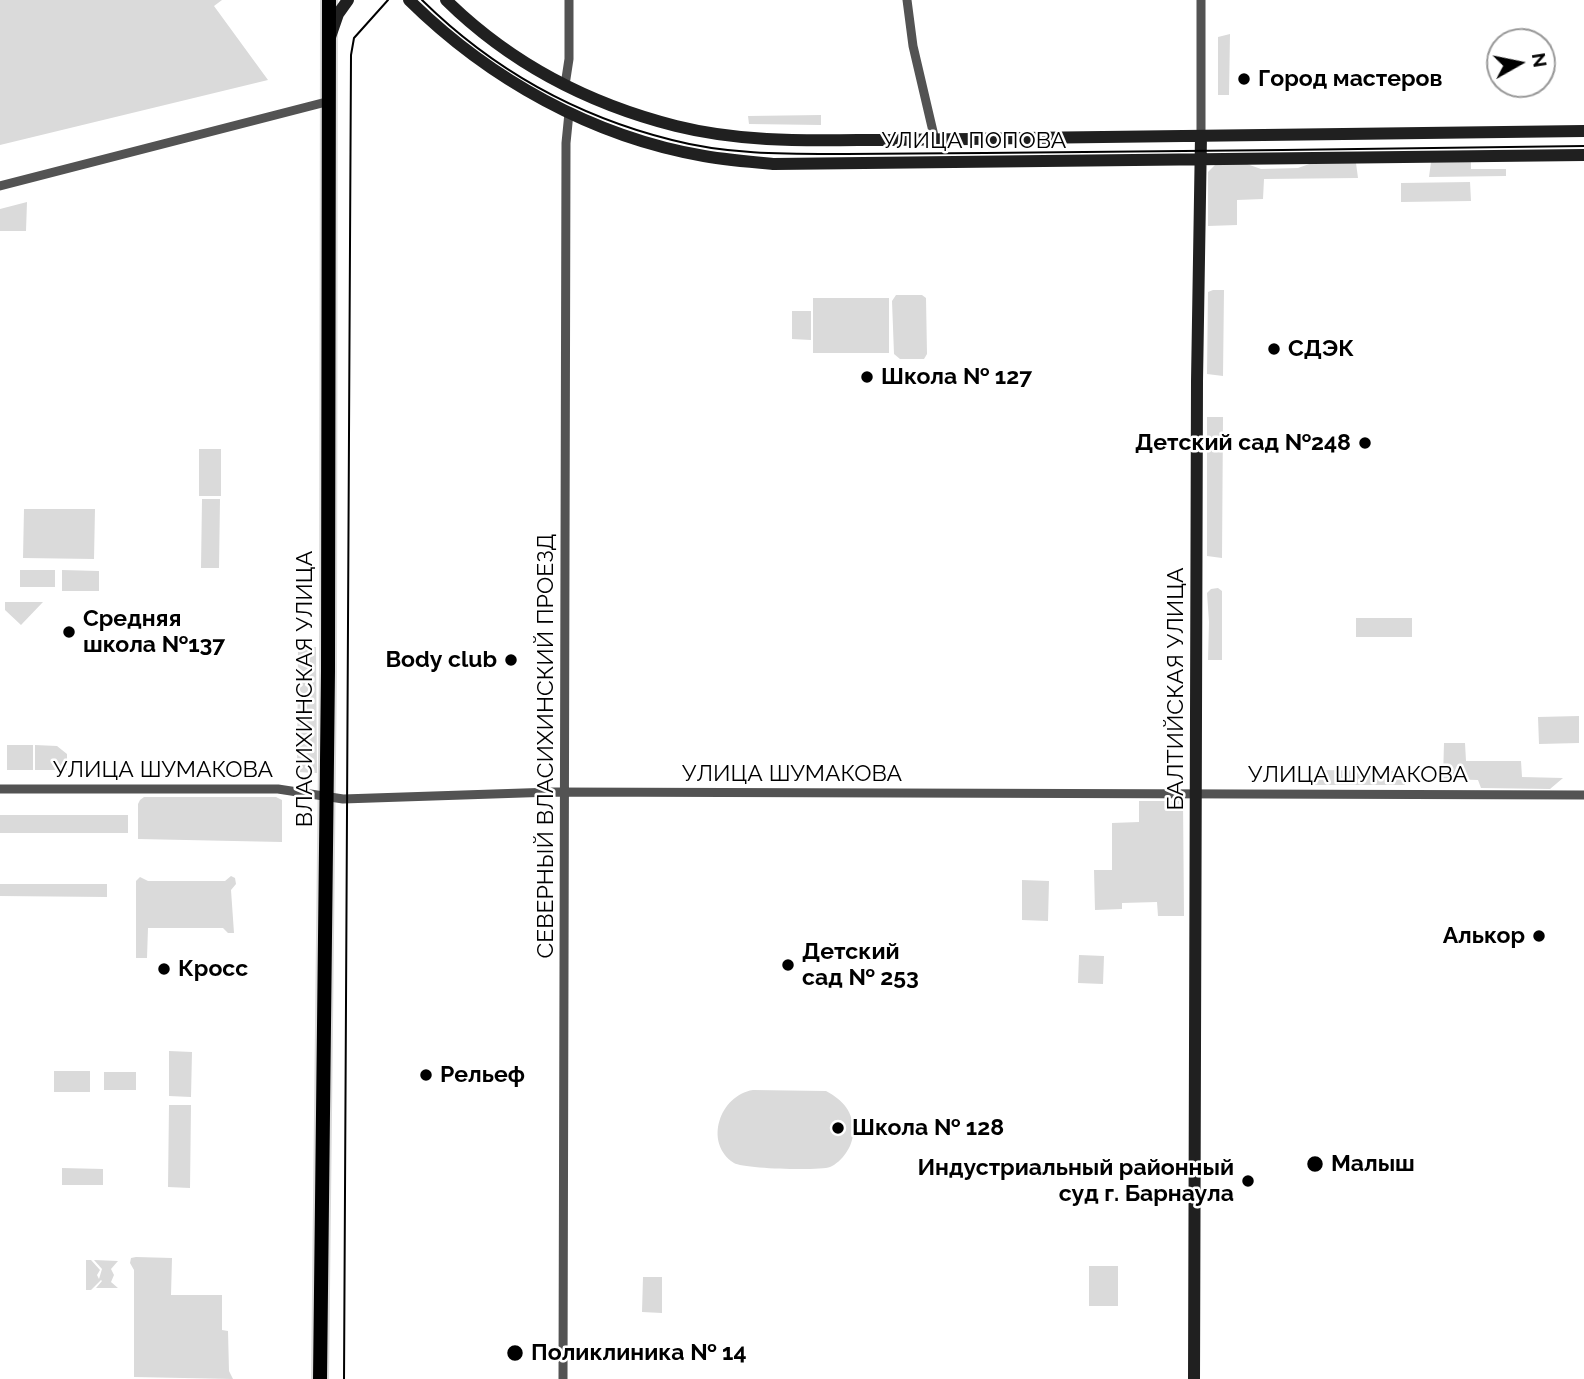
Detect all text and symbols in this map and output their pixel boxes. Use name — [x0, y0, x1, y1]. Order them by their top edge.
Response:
north arrow — [1486, 28, 1556, 98]
text: N — [1528, 51, 1552, 69]
place label: Город мастеров — [1258, 65, 1443, 93]
marker: Город мастеров — [1236, 71, 1252, 87]
street label: УЛИЦА ПОПОВА — [882, 127, 1066, 155]
place label: СДЭК — [1288, 335, 1354, 363]
marker: СДЭК — [1266, 341, 1282, 357]
place label: Школа № 127 — [881, 363, 1032, 391]
marker: Школа № 127 — [859, 369, 875, 385]
place label: Детский сад №248 — [1135, 429, 1351, 457]
marker: Детский сад №248 — [1357, 435, 1373, 451]
street label: СЕВЕРНЫЙ ВЛАСИХИНСКИЙ ПРОЕЗД — [532, 533, 560, 959]
street label: ВЛАСИХИНСКАЯ УЛИЦА — [291, 551, 319, 827]
street label: БАЛТИЙСКАЯ УЛИЦА — [1162, 567, 1190, 811]
place label: Средняя школа №137 — [83, 605, 225, 659]
marker: Средняя школа №137 — [61, 624, 77, 640]
place label: Body club — [385, 646, 497, 674]
marker: Body club — [503, 652, 519, 668]
street label: УЛИЦА ШУМАКОВА — [53, 756, 273, 784]
street label: УЛИЦА ШУМАКОВА — [682, 760, 902, 788]
street label: УЛИЦА ШУМАКОВА — [1248, 761, 1468, 789]
place label: Алькор — [1443, 922, 1525, 950]
marker: Алькор — [1531, 928, 1547, 944]
place label: Детский сад № 253 — [802, 938, 919, 992]
place label: Кросс — [178, 955, 248, 983]
marker: Детский сад № 253 — [780, 957, 796, 973]
marker: Кросс — [156, 961, 172, 977]
place label: Рельеф — [440, 1061, 525, 1089]
marker: Рельеф — [418, 1067, 434, 1083]
place label: Школа № 128 — [852, 1114, 1004, 1142]
marker: Школа № 128 — [830, 1120, 846, 1136]
place label: Малыш — [1331, 1150, 1415, 1178]
place label: Индустриальный районный суд г. Барнаула — [917, 1154, 1234, 1208]
marker: Малыш — [1305, 1154, 1325, 1174]
marker: Индустриальный районный суд г. Барнаула — [1240, 1173, 1256, 1189]
place label: Поликлиника № 14 — [531, 1339, 747, 1367]
marker: Поликлиника № 14 — [505, 1343, 525, 1363]

